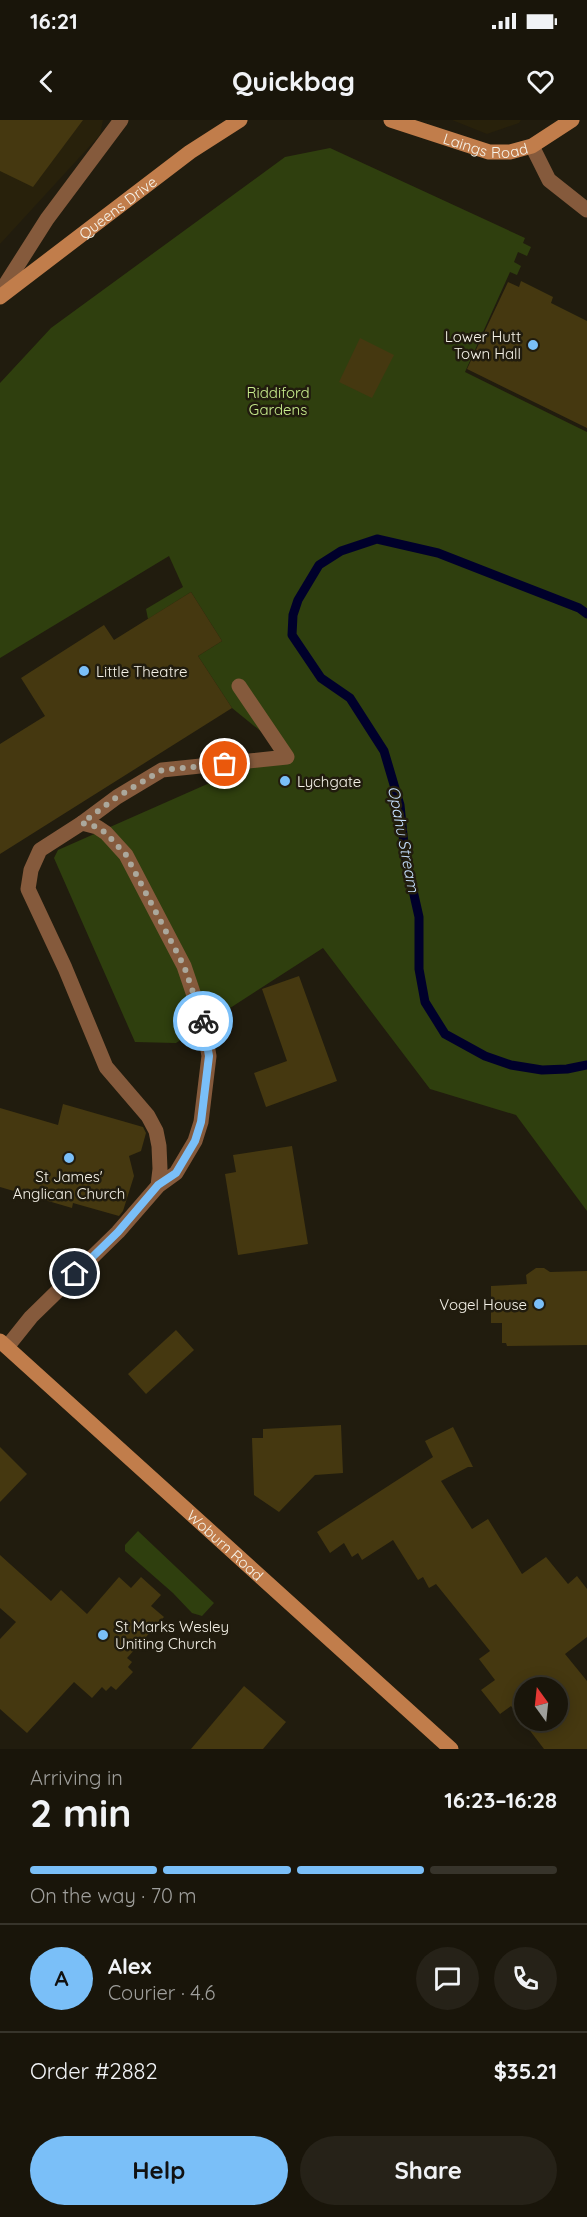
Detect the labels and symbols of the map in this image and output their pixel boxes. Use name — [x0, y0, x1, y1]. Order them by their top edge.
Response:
street label: Laings Road — [441, 128, 530, 162]
street label: Queens Drive — [75, 171, 160, 243]
place label: Lower Hutt Town Hall — [445, 327, 521, 363]
marker: Lower Hutt Town Hall — [526, 338, 540, 352]
park label: Riddiford Gardens — [246, 383, 310, 419]
place label: Little Theatre — [96, 662, 187, 681]
marker: Little Theatre — [77, 664, 91, 678]
pin — [199, 738, 250, 789]
place label: Lychgate — [297, 772, 361, 791]
marker: Lychgate — [278, 774, 292, 788]
water label: Opahu Stream — [384, 784, 424, 894]
courier — [173, 991, 233, 1051]
marker: St James' Anglican Church — [62, 1151, 76, 1165]
place label: St James' Anglican Church — [13, 1167, 125, 1203]
pin — [49, 1248, 100, 1299]
place label: Vogel House — [439, 1295, 527, 1314]
marker: Vogel House — [532, 1297, 546, 1311]
street label: Woburn Road — [183, 1505, 268, 1584]
place label: St Marks Wesley Uniting Church — [115, 1617, 229, 1653]
marker: St Marks Wesley Uniting Church — [96, 1628, 110, 1642]
north arrow — [514, 1677, 568, 1731]

